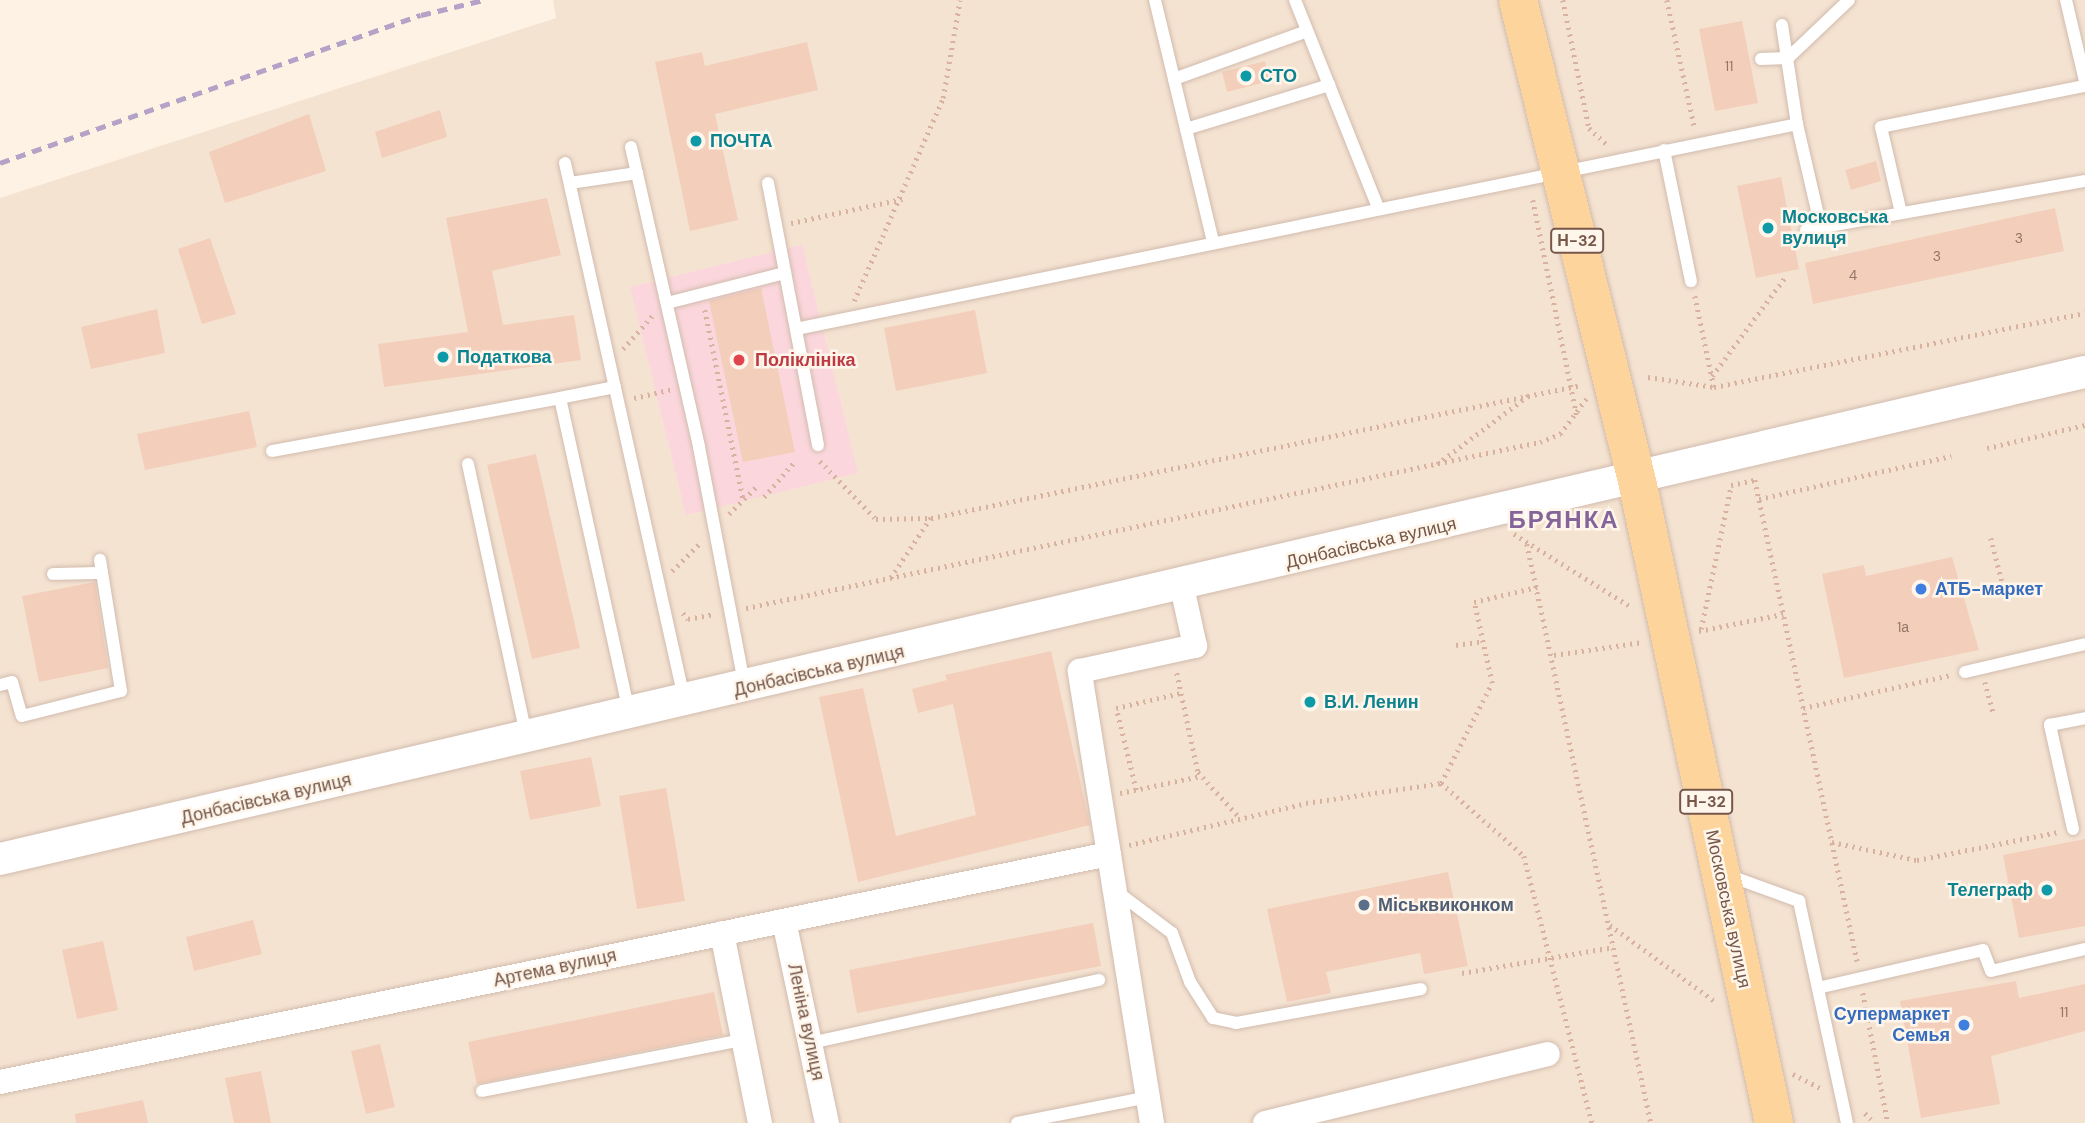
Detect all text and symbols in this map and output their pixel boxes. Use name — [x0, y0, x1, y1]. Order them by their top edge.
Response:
house number: 11 — [1725, 58, 1733, 74]
place label: СТО — [1260, 65, 1297, 87]
marker: СТО — [1238, 68, 1254, 84]
place label: ПОЧТА — [710, 130, 772, 152]
marker: ПОЧТА — [688, 133, 704, 149]
place label: Московська вулиця — [1782, 207, 1888, 249]
marker: Московська вулиця — [1760, 220, 1776, 236]
road number: Н-32 — [1549, 229, 1605, 254]
house number: 3 — [2015, 230, 2023, 246]
house number: 3 — [1933, 248, 1941, 264]
house number: 4 — [1849, 267, 1857, 283]
place label: Податкова — [457, 346, 552, 368]
marker: Податкова — [435, 349, 451, 365]
place label: Поліклініка — [755, 349, 855, 371]
marker: Поліклініка — [729, 350, 749, 370]
district label: БРЯНКА — [1509, 506, 1619, 534]
street label: Донбасівська вулиця — [1284, 513, 1458, 573]
place label: АТБ-маркет — [1935, 578, 2043, 600]
marker: АТБ-маркет — [1913, 581, 1929, 597]
house number: 1а — [1897, 619, 1909, 635]
street label: Донбасівська вулиця — [732, 641, 906, 701]
place label: В.И. Ленин — [1324, 691, 1419, 713]
marker: В.И. Ленин — [1302, 694, 1318, 710]
street label: Донбасівська вулиця — [179, 769, 353, 829]
road number: Н-32 — [1678, 790, 1734, 814]
street label: Московська вулиця — [1701, 828, 1755, 990]
place label: Телеграф — [1947, 879, 2033, 901]
marker: Телеграф — [2039, 882, 2055, 898]
place label: Міськвиконком — [1378, 894, 1514, 916]
marker: Міськвиконком — [1356, 897, 1372, 913]
street label: Артема вулиця — [492, 944, 618, 992]
street label: Леніна вулиця — [783, 962, 829, 1082]
place label: Супермаркет Семья — [1834, 1004, 1950, 1046]
house number: 11 — [2060, 1004, 2068, 1020]
marker: Супермаркет Семья — [1956, 1017, 1972, 1033]

